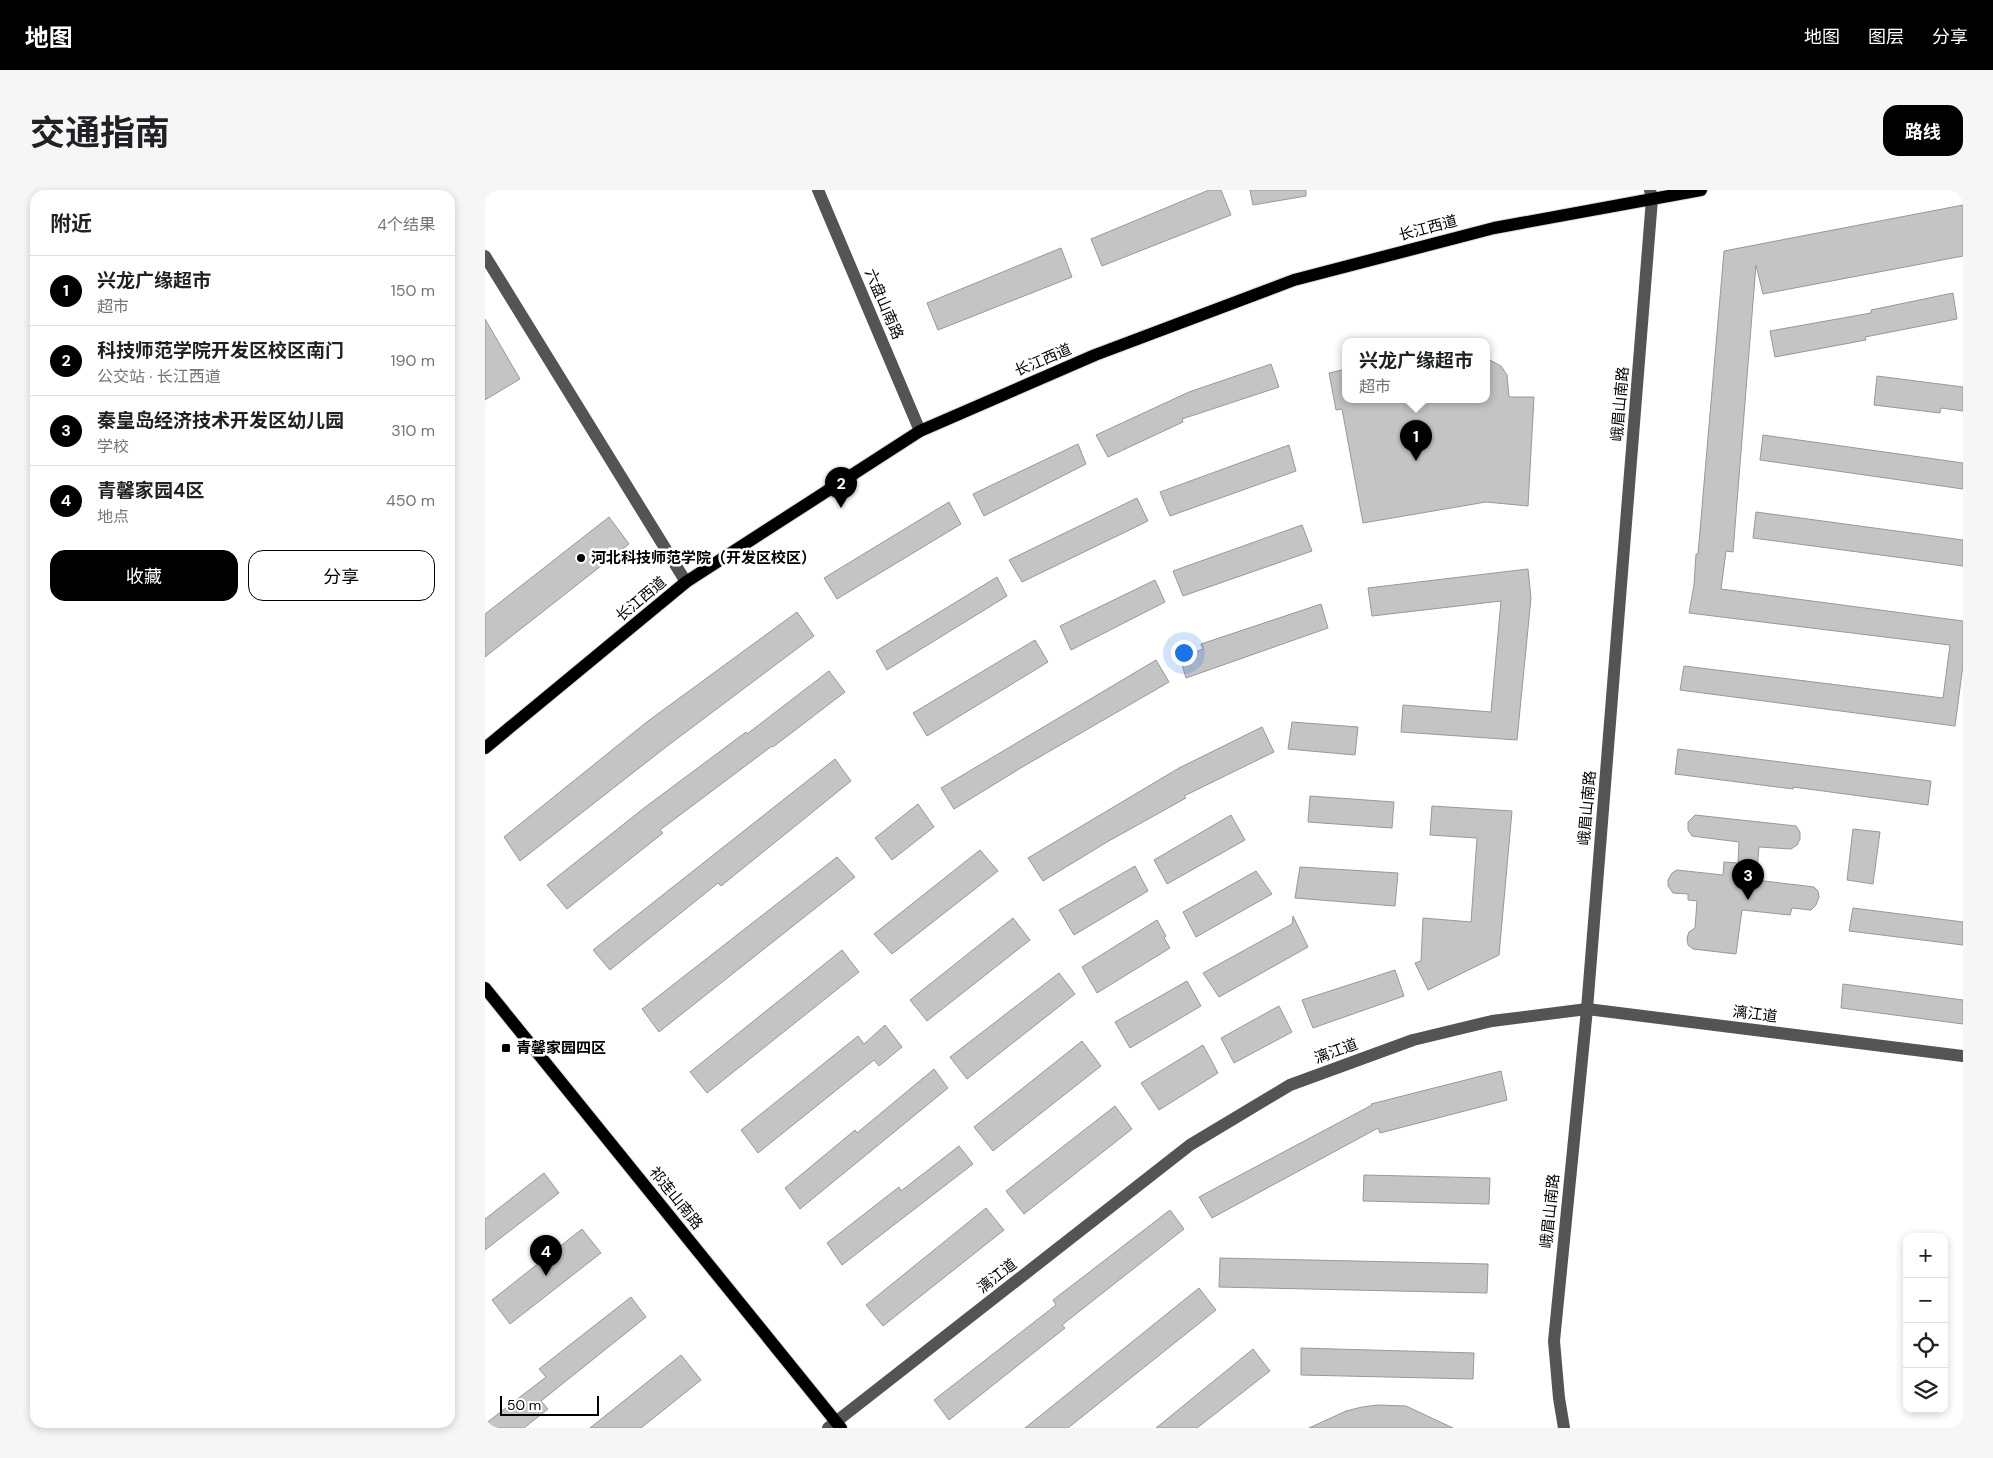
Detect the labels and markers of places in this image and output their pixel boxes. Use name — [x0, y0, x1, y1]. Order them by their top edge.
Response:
pin: 1 — [1400, 420, 1432, 461]
pin: 2 — [825, 467, 857, 508]
place label: 河北科技师范学院（开发区校区） — [591, 548, 816, 568]
marker: 河北科技师范学院（开发区校区） — [575, 552, 587, 564]
pin: 3 — [1732, 859, 1764, 900]
place label: 青馨家园四区 — [516, 1038, 606, 1058]
marker: 青馨家园四区 — [500, 1042, 512, 1054]
pin: 4 — [530, 1235, 562, 1276]

